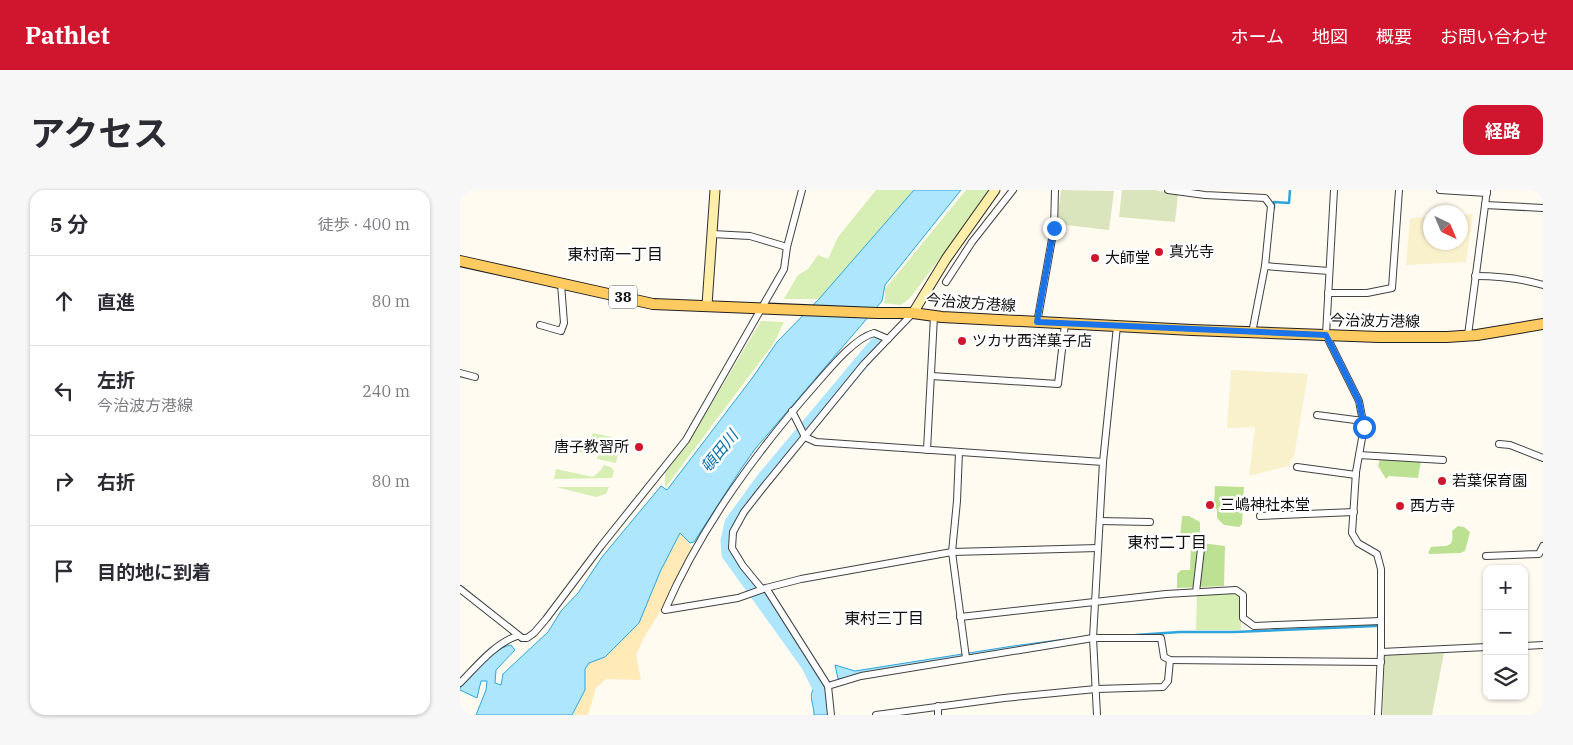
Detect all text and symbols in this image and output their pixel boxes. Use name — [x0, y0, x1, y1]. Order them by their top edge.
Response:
text: Pathlet — [25, 19, 110, 51]
text: ホーム — [1231, 25, 1284, 48]
text: 地図 — [1312, 25, 1348, 48]
text: 概要 — [1376, 25, 1412, 48]
text: お問い合わせ — [1440, 25, 1548, 48]
button: 経路 — [1463, 105, 1543, 155]
text: アクセス — [30, 110, 168, 156]
north arrow — [1423, 205, 1468, 250]
text: 5 分 — [50, 210, 88, 238]
text: 徒歩 · 400 m — [318, 214, 410, 234]
route end — [1043, 217, 1066, 240]
place label: 真光寺 — [1169, 242, 1214, 261]
district label: 東村南一丁目 — [567, 244, 663, 264]
marker: 真光寺 — [1153, 246, 1165, 258]
place label: 大師堂 — [1105, 248, 1150, 267]
marker: 大師堂 — [1089, 252, 1101, 264]
road number: 38 — [609, 285, 637, 308]
icon: ahead — [50, 287, 78, 315]
text: 直進 — [97, 290, 135, 314]
street label: 今治波方港線 — [925, 290, 1017, 315]
text: 80 m — [372, 291, 410, 311]
street label: 今治波方港線 — [1330, 310, 1420, 331]
place label: ツカサ西洋菓子店 — [972, 331, 1092, 350]
marker: ツカサ西洋菓子店 — [956, 335, 968, 347]
text: 左折 — [97, 368, 135, 392]
icon: left — [50, 377, 78, 405]
text: 240 m — [362, 381, 410, 401]
text: 今治波方港線 — [97, 395, 193, 415]
route start — [1353, 416, 1376, 439]
water label: 頓田川 — [696, 425, 743, 476]
place label: 唐子教習所 — [554, 437, 629, 456]
marker: 唐子教習所 — [633, 441, 645, 453]
icon: right — [50, 467, 78, 495]
text: 右折 — [97, 470, 135, 494]
text: 80 m — [372, 471, 410, 491]
place label: 若葉保育園 — [1452, 471, 1527, 490]
marker: 若葉保育園 — [1436, 475, 1448, 487]
place label: 三嶋神社本堂 — [1220, 495, 1310, 514]
place label: 西方寺 — [1410, 496, 1455, 515]
marker: 三嶋神社本堂 — [1204, 499, 1216, 511]
marker: 西方寺 — [1394, 500, 1406, 512]
district label: 東村二丁目 — [1127, 532, 1207, 552]
icon: arrive — [50, 557, 78, 585]
text: 目的地に到着 — [97, 560, 211, 584]
map controls — [1483, 565, 1528, 700]
button: + — [1483, 565, 1528, 610]
district label: 東村三丁目 — [844, 608, 924, 628]
button: − — [1483, 610, 1528, 655]
button: layers — [1483, 655, 1528, 700]

